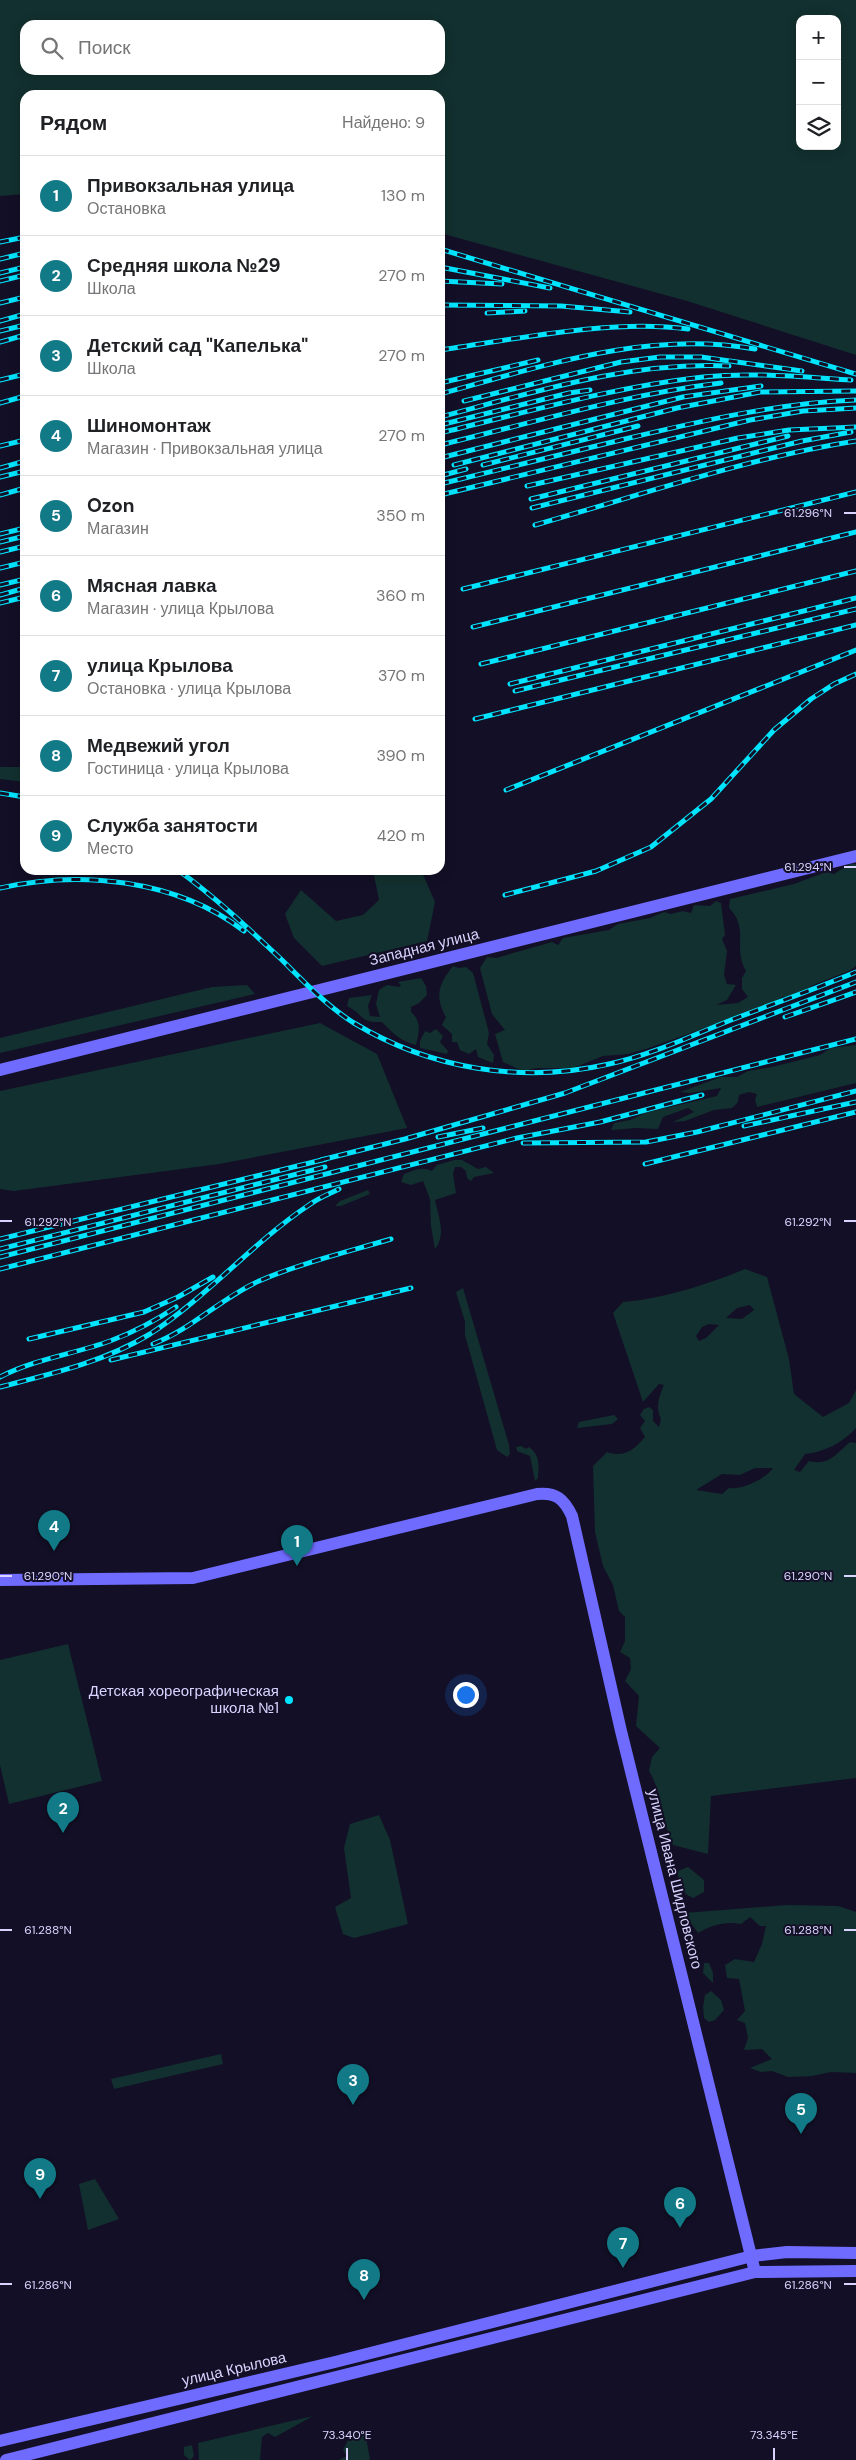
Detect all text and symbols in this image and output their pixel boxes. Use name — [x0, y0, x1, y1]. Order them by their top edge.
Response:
map controls — [796, 15, 841, 150]
button: + — [796, 15, 841, 60]
search box — [20, 20, 445, 75]
icon: search — [38, 34, 66, 62]
text: Поиск — [78, 35, 131, 60]
button: − — [796, 60, 841, 105]
button: layers — [796, 105, 841, 150]
text: Рядом — [40, 109, 107, 137]
text: Найдено: 9 — [342, 112, 425, 133]
text: Привокзальная улица — [87, 173, 294, 198]
text: 1 — [53, 185, 59, 206]
text: 130 m — [381, 185, 425, 206]
text: Остановка — [87, 198, 166, 219]
text: Средняя школа №29 — [87, 253, 281, 278]
text: 2 — [51, 265, 61, 286]
text: 270 m — [378, 265, 425, 286]
text: Школа — [87, 278, 136, 299]
text: Детский сад "Капелька" — [87, 333, 308, 358]
text: 3 — [51, 345, 61, 366]
text: 270 m — [378, 345, 425, 366]
text: Школа — [87, 358, 136, 379]
text: Шиномонтаж — [87, 413, 211, 438]
text: 4 — [51, 425, 61, 446]
text: 270 m — [378, 425, 425, 446]
text: Магазин · Привокзальная улица — [87, 438, 323, 459]
text: Ozon — [87, 493, 135, 518]
text: 5 — [51, 505, 61, 526]
text: 350 m — [376, 505, 425, 526]
text: 61.296°N — [784, 505, 832, 521]
text: Магазин — [87, 518, 149, 539]
text: Мясная лавка — [87, 573, 216, 598]
text: 6 — [51, 585, 61, 606]
text: 360 m — [376, 585, 425, 606]
text: Магазин · улица Крылова — [87, 598, 274, 619]
text: улица Крылова — [87, 653, 233, 678]
text: 7 — [52, 665, 60, 686]
text: 370 m — [378, 665, 425, 686]
text: Остановка · улица Крылова — [87, 678, 291, 699]
text: Медвежий угол — [87, 733, 230, 758]
text: 8 — [51, 745, 61, 766]
text: 390 m — [377, 745, 425, 766]
text: Гостиница · улица Крылова — [87, 758, 289, 779]
text: Служба занятости — [87, 813, 258, 838]
text: 9 — [51, 825, 61, 846]
text: 420 m — [377, 825, 425, 846]
text: Место — [87, 838, 133, 859]
text: 61.294°N — [784, 859, 832, 875]
street label: Западная улица — [367, 924, 482, 970]
text: 61.292°N — [24, 1214, 72, 1230]
text: 61.292°N — [784, 1214, 832, 1230]
pin: 4 — [38, 1510, 70, 1551]
pin: 1 — [281, 1525, 313, 1566]
text: 61.290°N — [24, 1568, 72, 1584]
text: 61.290°N — [784, 1568, 832, 1584]
place label: Детская хореографическая школа №1 — [89, 1681, 279, 1718]
your location — [453, 1682, 479, 1708]
marker: Детская хореографическая школа №1 — [283, 1694, 295, 1706]
street label: улица Ивана Шидловского — [643, 1787, 707, 1971]
pin: 2 — [47, 1792, 79, 1833]
text: 61.288°N — [24, 1922, 72, 1938]
text: 61.288°N — [784, 1922, 832, 1938]
pin: 3 — [337, 2064, 369, 2105]
pin: 5 — [785, 2093, 817, 2134]
pin: 9 — [24, 2158, 56, 2199]
pin: 6 — [664, 2187, 696, 2228]
pin: 7 — [607, 2227, 639, 2268]
pin: 8 — [348, 2259, 380, 2300]
text: 61.286°N — [24, 2277, 72, 2293]
text: 61.286°N — [784, 2277, 832, 2293]
street label: улица Крылова — [180, 2347, 289, 2391]
text: 73.340°E — [322, 2427, 372, 2443]
text: 73.345°E — [750, 2427, 798, 2443]

